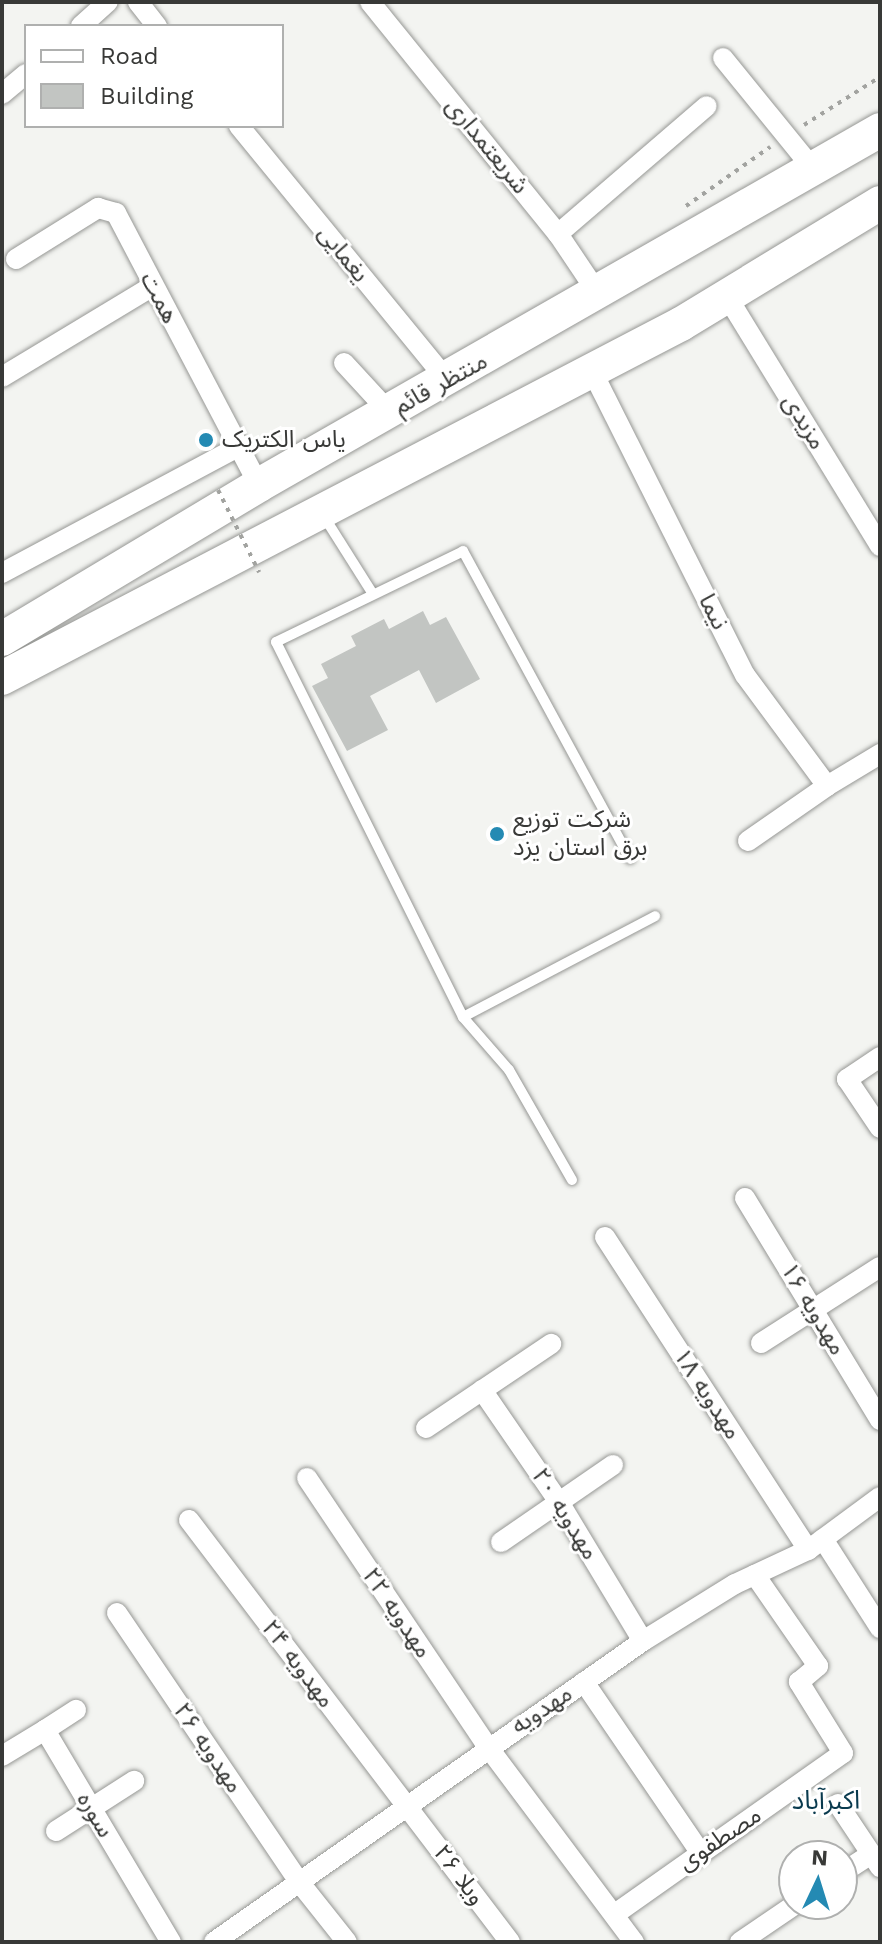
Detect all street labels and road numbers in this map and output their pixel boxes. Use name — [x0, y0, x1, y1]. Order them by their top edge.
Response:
street label: شریعتمداری — [439, 92, 535, 200]
street label: یغمایی — [311, 220, 375, 288]
street label: همت — [134, 267, 184, 329]
street label: منتظر قائم — [389, 347, 493, 421]
street label: مزیدی — [776, 389, 832, 455]
street label: نیما — [692, 589, 734, 635]
street label: مهدویه ۱۶ — [774, 1258, 852, 1360]
street label: مهدویه ۱۸ — [667, 1343, 747, 1445]
street label: مهدویه ۲۰ — [526, 1463, 604, 1565]
street label: مهدویه ۲۲ — [356, 1562, 438, 1664]
street label: مهدویه ۲۴ — [256, 1614, 340, 1714]
street label: مهدویه — [506, 1679, 578, 1741]
street label: مهدویه ۲۶ — [167, 1697, 249, 1799]
street label: سوره — [70, 1787, 120, 1843]
street label: مصطفوی — [673, 1801, 767, 1877]
street label: ویلا ۲۶ — [427, 1839, 491, 1911]

